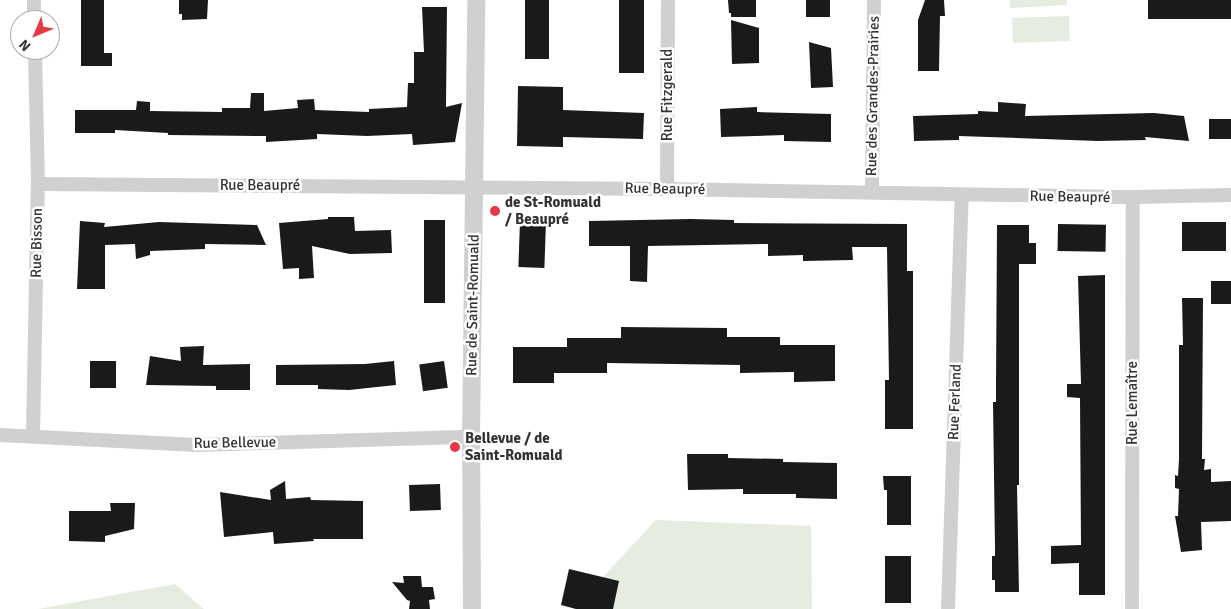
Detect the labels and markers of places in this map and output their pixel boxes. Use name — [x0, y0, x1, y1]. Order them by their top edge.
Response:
place label: de St-Romuald / Beaupré — [505, 193, 601, 228]
marker: de St-Romuald / Beaupré — [489, 205, 501, 217]
place label: Bellevue / de Saint-Romuald — [465, 429, 563, 464]
marker: Bellevue / de Saint-Romuald — [449, 441, 461, 453]

